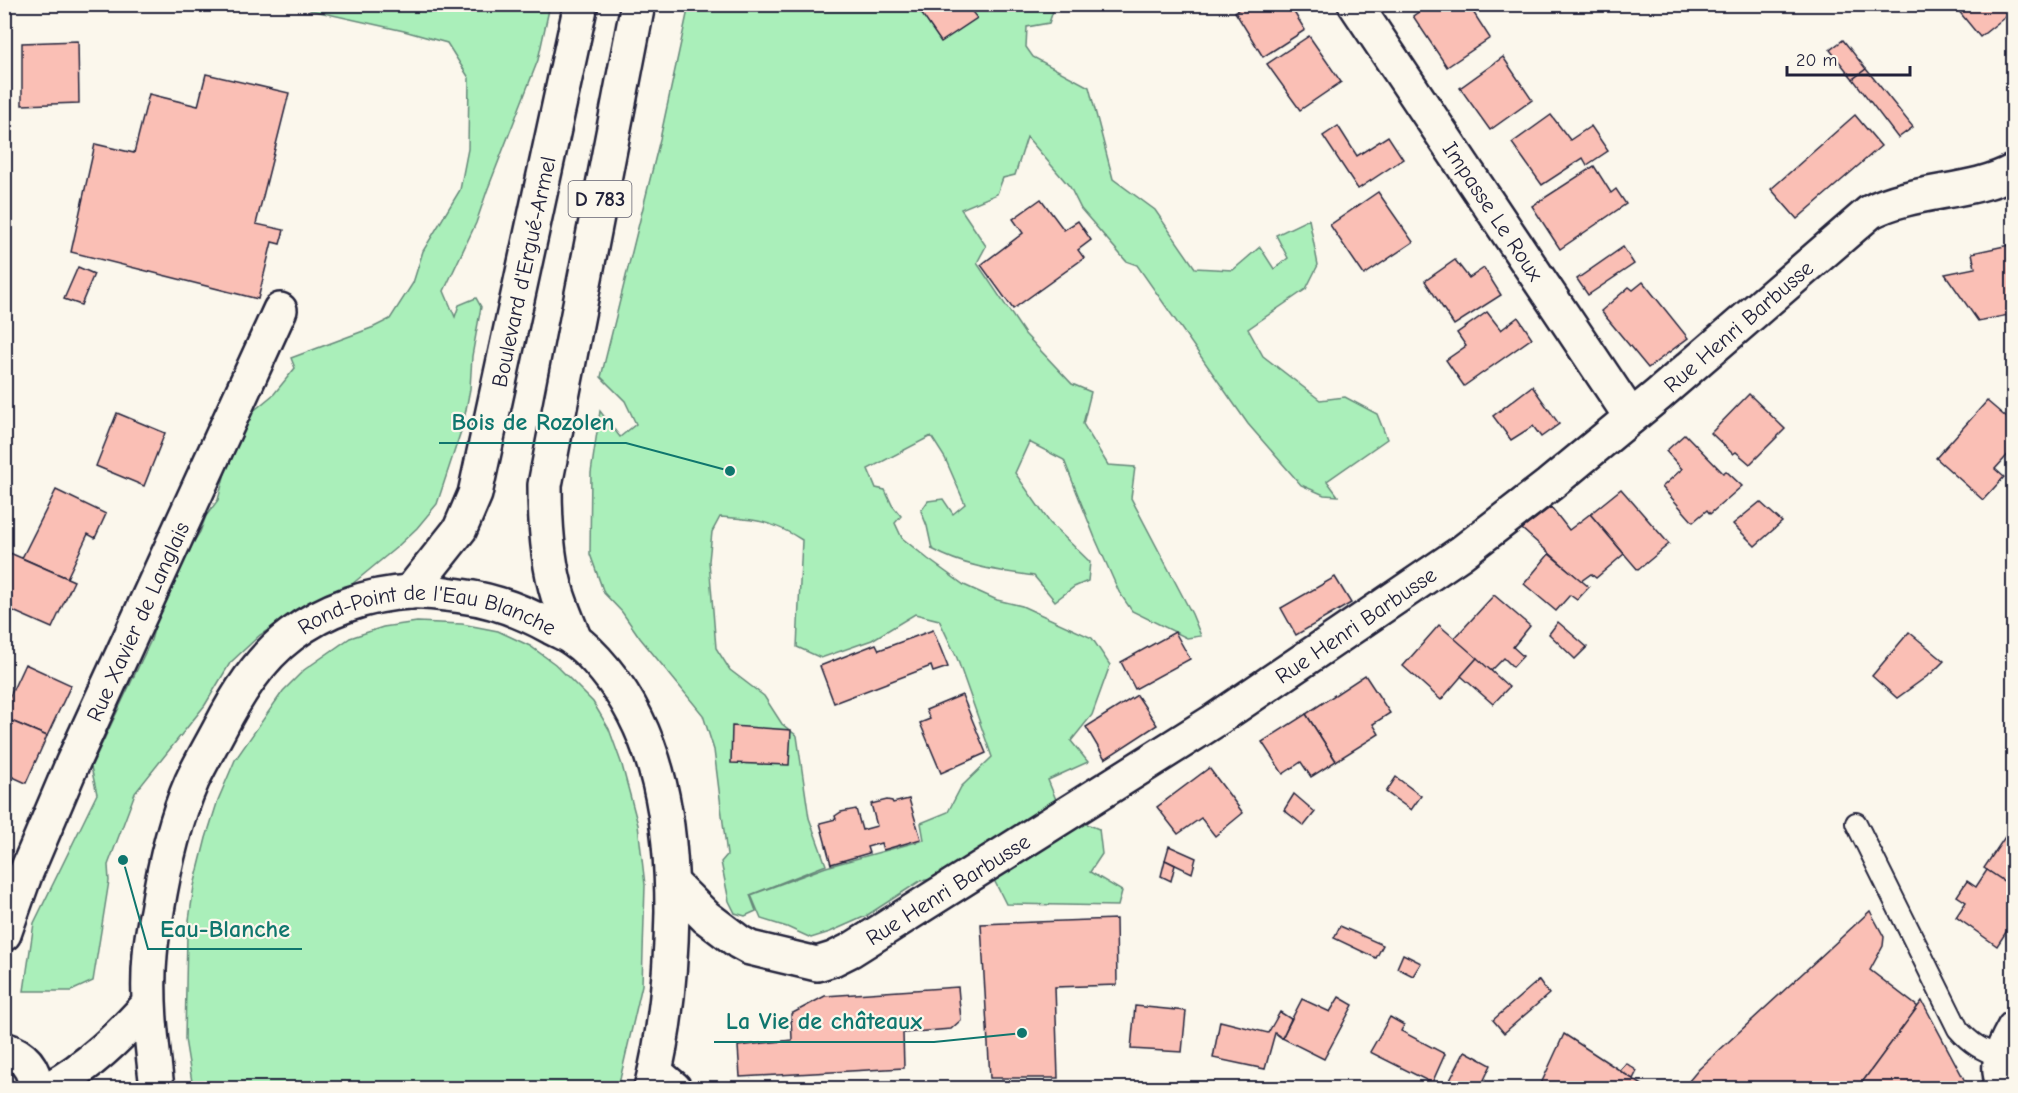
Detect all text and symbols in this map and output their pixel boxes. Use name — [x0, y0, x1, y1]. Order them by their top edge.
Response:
scale bar — [1787, 39, 1910, 77]
text: 20 m — [1796, 50, 1837, 71]
street label: Impasse Le Roux — [1437, 137, 1549, 287]
street label: Boulevard d'Ergué-Armel — [486, 154, 562, 390]
road number: D 783 — [568, 181, 632, 217]
street label: Rue Henri Barbusse — [1659, 255, 1819, 398]
callout: Bois de Rozolen — [439, 401, 626, 443]
text: Bois de Rozolen — [451, 408, 615, 436]
street label: Rue Xavier de Langlais — [81, 518, 195, 726]
street label: Rue Henri Barbusse — [1271, 562, 1441, 690]
text: Rond-Point de l'Eau Blanche — [293, 580, 560, 641]
street label: Rond-Point de l'Eau Blanche — [293, 622, 561, 648]
street label: Rue Henri Barbusse — [861, 828, 1035, 951]
callout: Eau-Blanche — [148, 907, 302, 949]
text: Eau-Blanche — [160, 915, 290, 943]
callout: La Vie de châteaux — [714, 1000, 934, 1042]
text: La Vie de châteaux — [726, 1007, 923, 1035]

